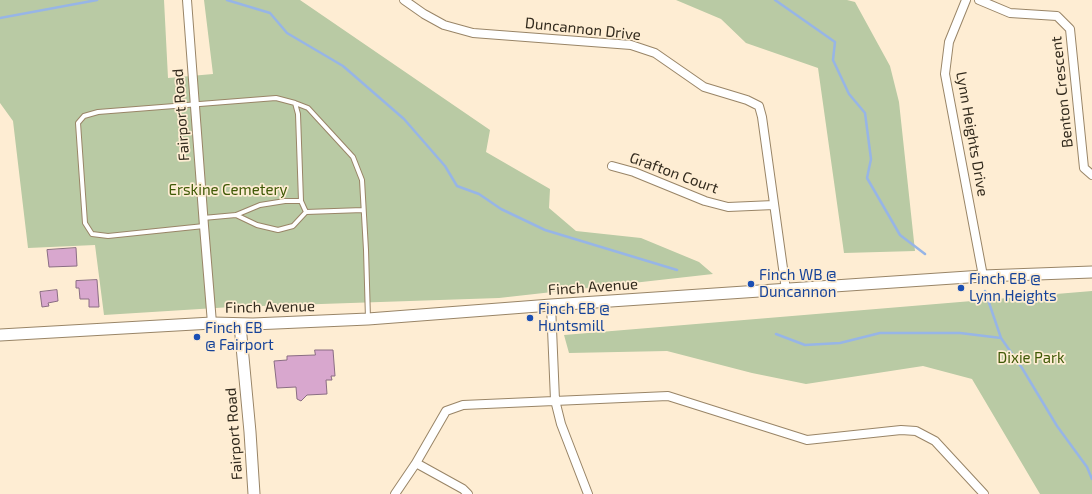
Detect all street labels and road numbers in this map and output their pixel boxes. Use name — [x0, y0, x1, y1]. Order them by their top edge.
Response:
street label: Duncannon Drive — [524, 14, 642, 44]
street label: Benton Crescent — [1047, 35, 1077, 149]
street label: Fairport Road — [169, 68, 193, 162]
street label: Lynn Heights Drive — [952, 70, 992, 198]
street label: Grafton Court — [627, 149, 721, 197]
street label: Finch Avenue — [547, 275, 639, 299]
street label: Finch Avenue — [225, 297, 315, 317]
street label: Fairport Road — [222, 387, 246, 481]

